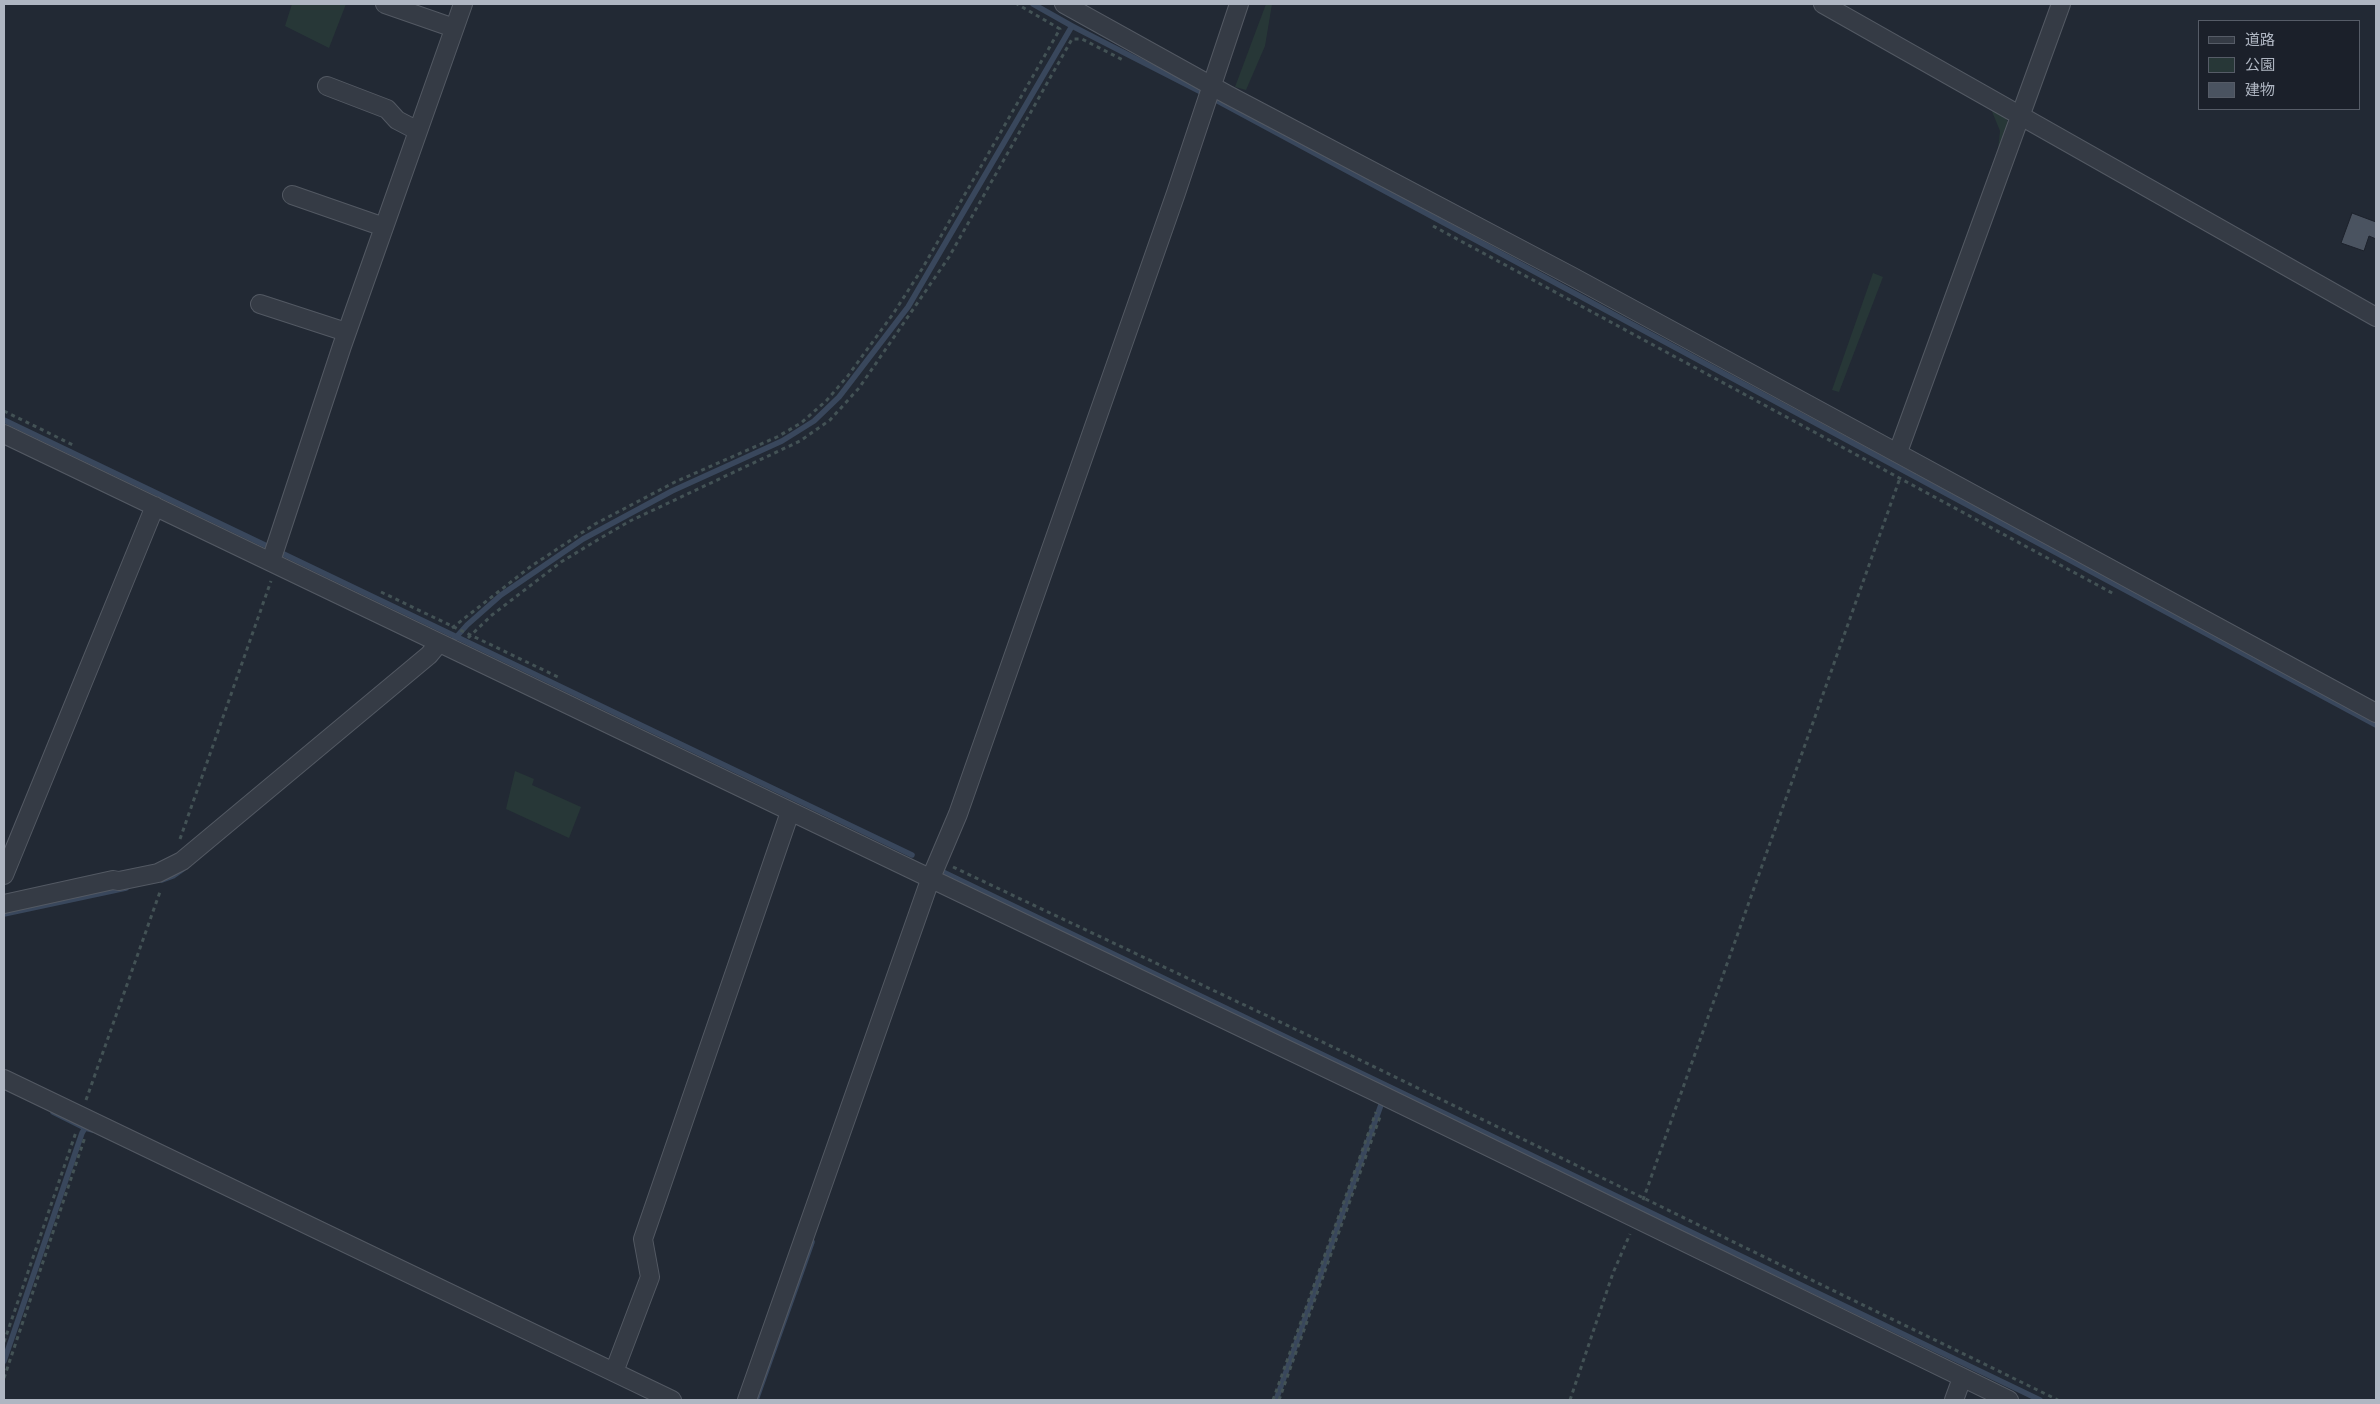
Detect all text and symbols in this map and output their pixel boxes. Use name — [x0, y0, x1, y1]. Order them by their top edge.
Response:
legend — [2198, 20, 2360, 110]
text: 道路 — [2245, 30, 2275, 51]
text: 公園 — [2245, 55, 2275, 76]
text: 建物 — [2245, 80, 2275, 101]

